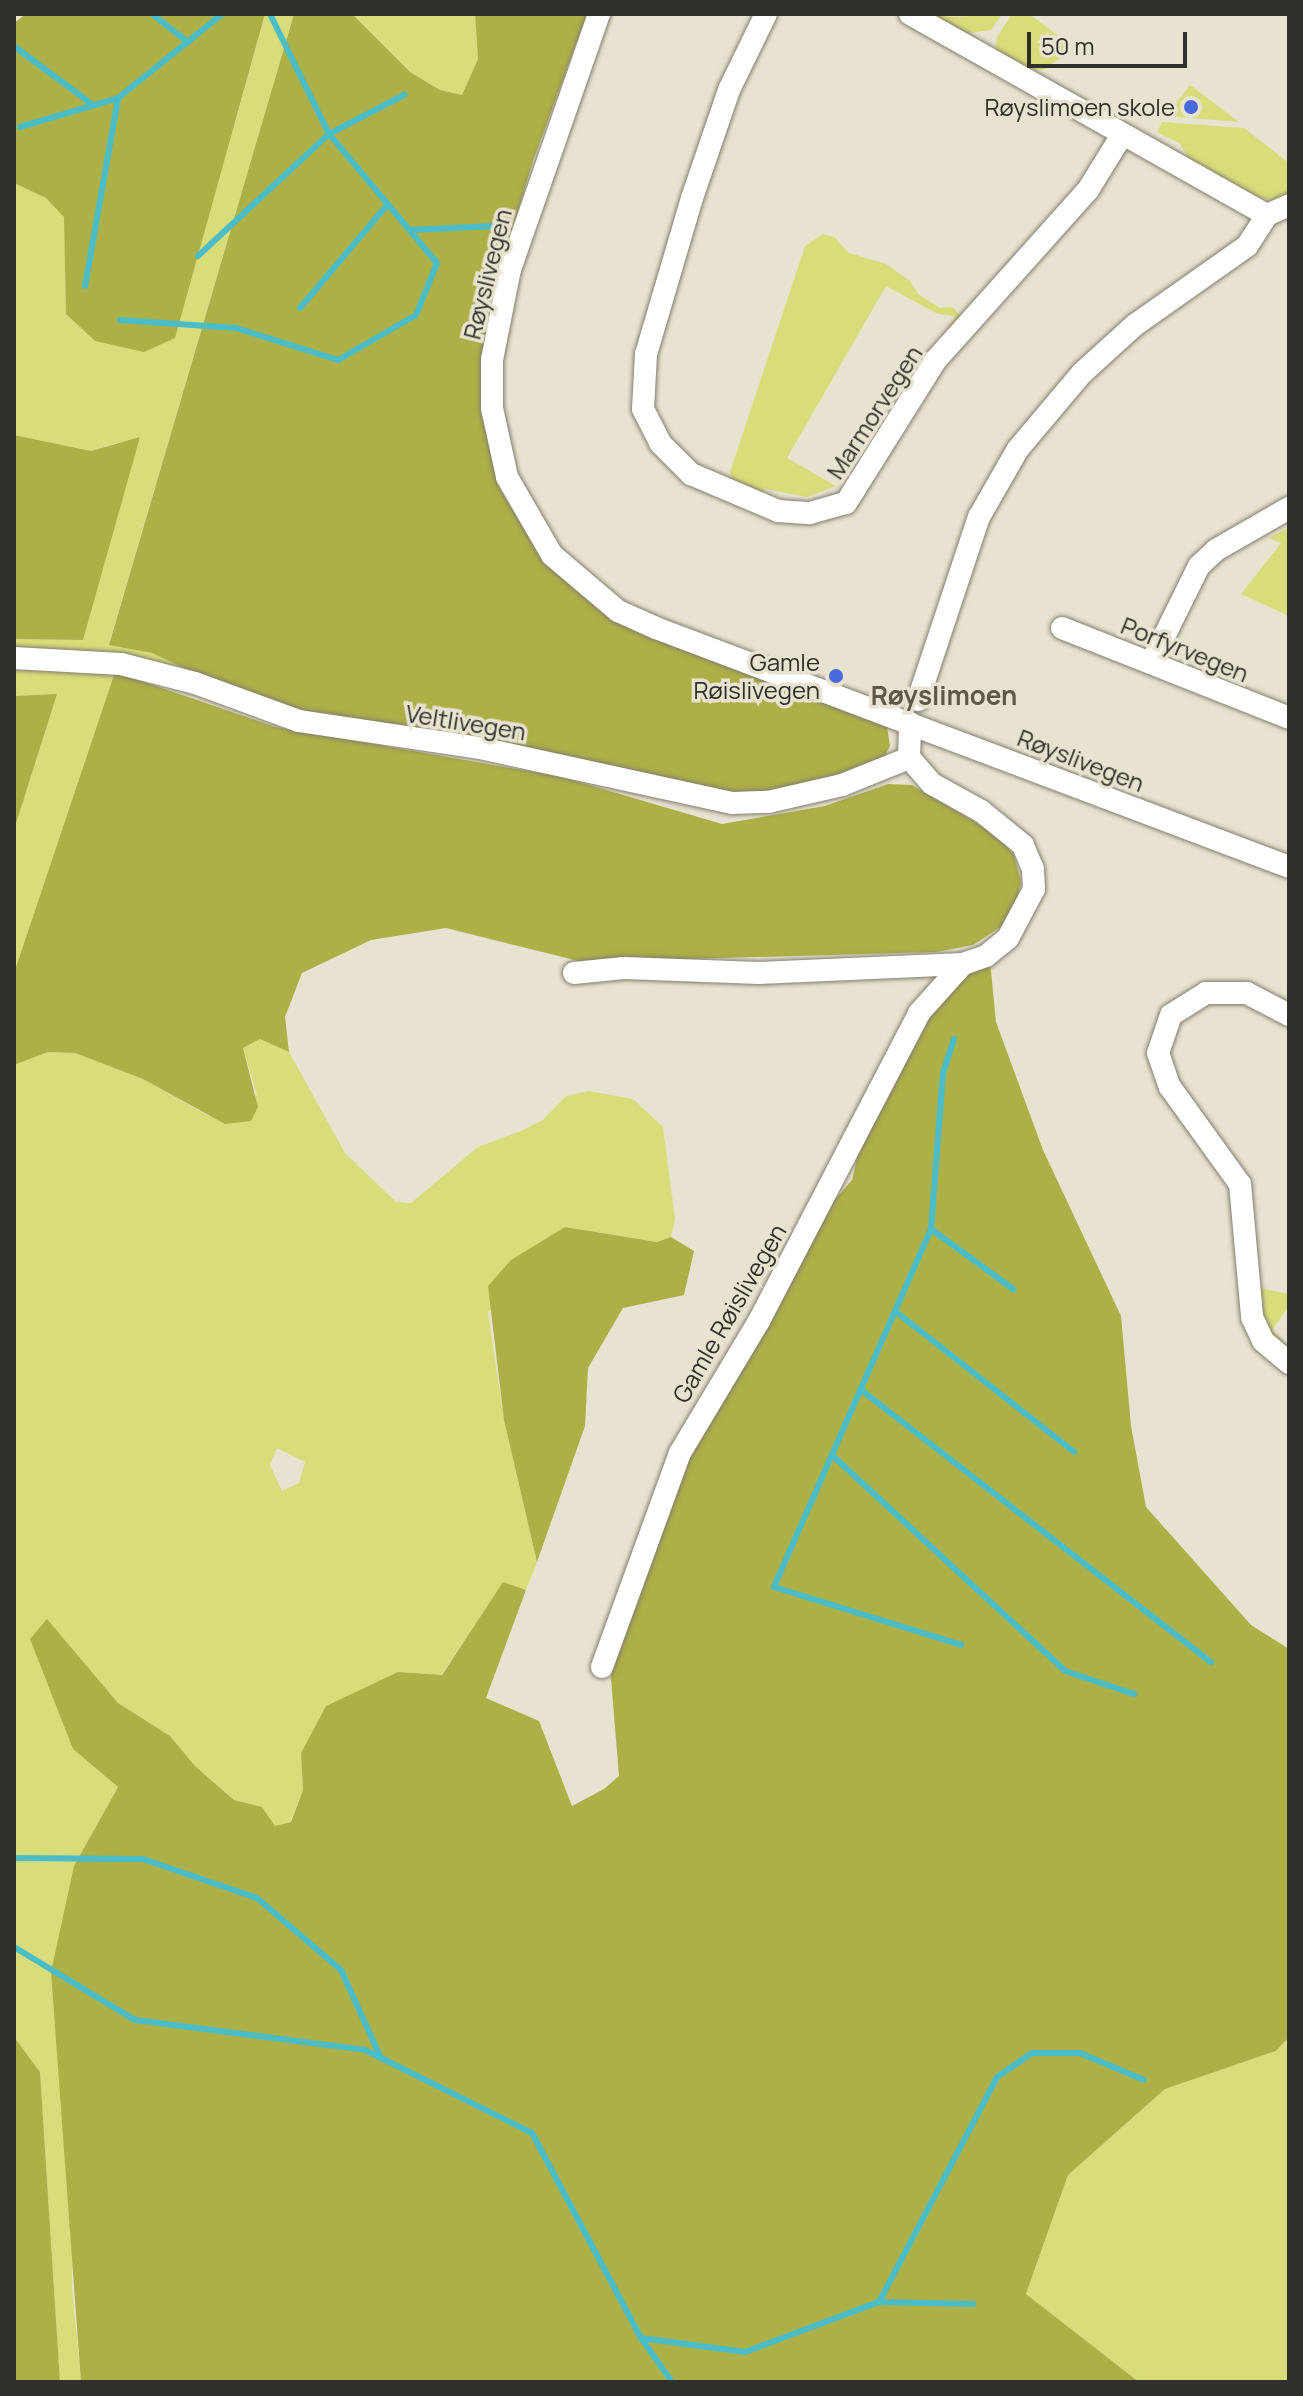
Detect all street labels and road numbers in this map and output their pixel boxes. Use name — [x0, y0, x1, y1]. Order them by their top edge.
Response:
street label: Røyslivegen — [457, 206, 517, 342]
street label: Marmorvegen — [820, 340, 928, 484]
street label: Porfyrvegen — [1117, 610, 1253, 688]
street label: Veltlivegen — [404, 698, 528, 746]
street label: Røyslivegen — [1014, 723, 1148, 797]
street label: Gamle Røislivegen — [666, 1218, 792, 1408]

